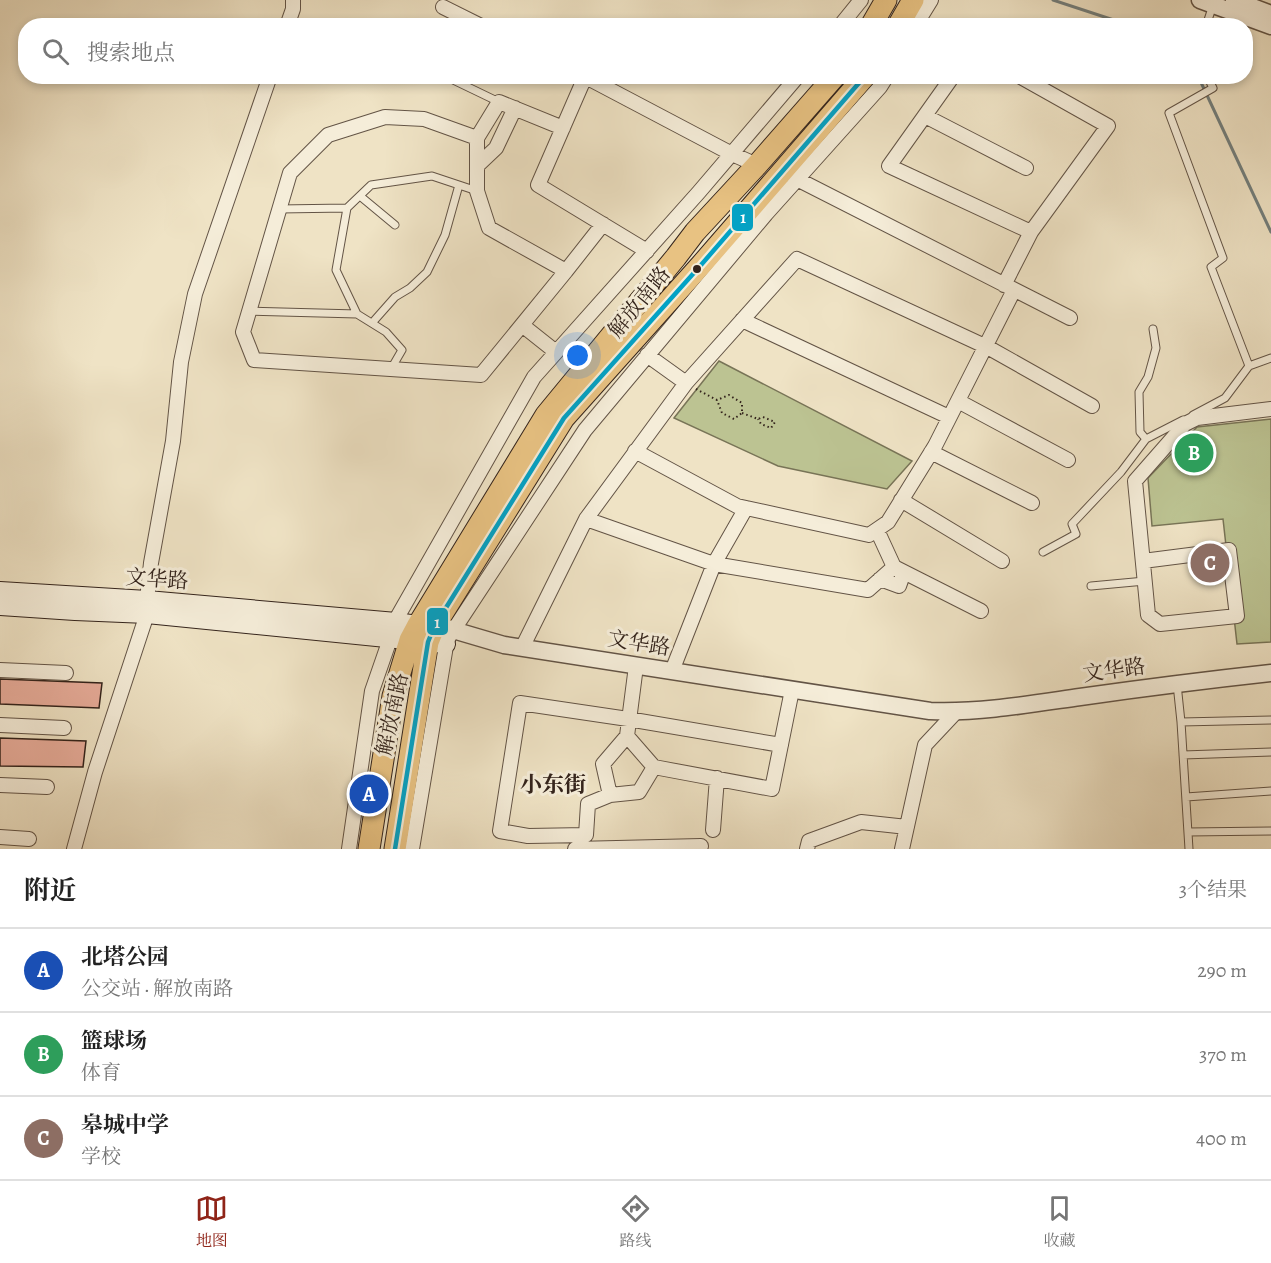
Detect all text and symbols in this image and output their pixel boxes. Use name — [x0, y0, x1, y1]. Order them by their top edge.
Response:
search box — [18, 18, 1253, 84]
icon: search — [39, 35, 72, 68]
text: 搜索地点 — [87, 38, 175, 68]
line badge: 1 — [731, 203, 754, 232]
text: 1 — [740, 207, 746, 229]
street label: 解放南路 — [602, 261, 676, 343]
unlabelled marker — [691, 263, 703, 275]
your location — [563, 341, 592, 370]
pin: B — [1174, 430, 1214, 476]
pin: C — [1190, 540, 1230, 586]
street label: 文华路 — [125, 563, 189, 595]
line badge: 1 — [426, 607, 449, 636]
text: 1 — [434, 612, 440, 634]
street label: 文华路 — [606, 624, 672, 662]
street label: 文华路 — [1081, 652, 1147, 688]
street label: 解放南路 — [370, 670, 414, 758]
district label: 小东街 — [520, 770, 586, 800]
pin: A — [350, 772, 388, 816]
text: 附近 — [24, 873, 76, 908]
text: 3个结果 — [1179, 876, 1247, 903]
text: 北塔公园 — [81, 942, 169, 972]
text: A — [37, 957, 50, 984]
text: 290 m — [1197, 957, 1247, 984]
text: 公交站 · 解放南路 — [81, 975, 233, 1002]
text: 篮球场 — [81, 1026, 147, 1056]
text: B — [37, 1041, 50, 1068]
text: 370 m — [1199, 1041, 1247, 1068]
text: 体育 — [81, 1059, 121, 1086]
text: 皋城中学 — [81, 1110, 169, 1140]
text: C — [37, 1125, 50, 1152]
text: 400 m — [1196, 1125, 1247, 1152]
text: 学校 — [81, 1143, 121, 1170]
tab: 地图 — [195, 1192, 228, 1252]
tab: 路线 — [619, 1192, 652, 1252]
tab: 收藏 — [1043, 1192, 1076, 1252]

